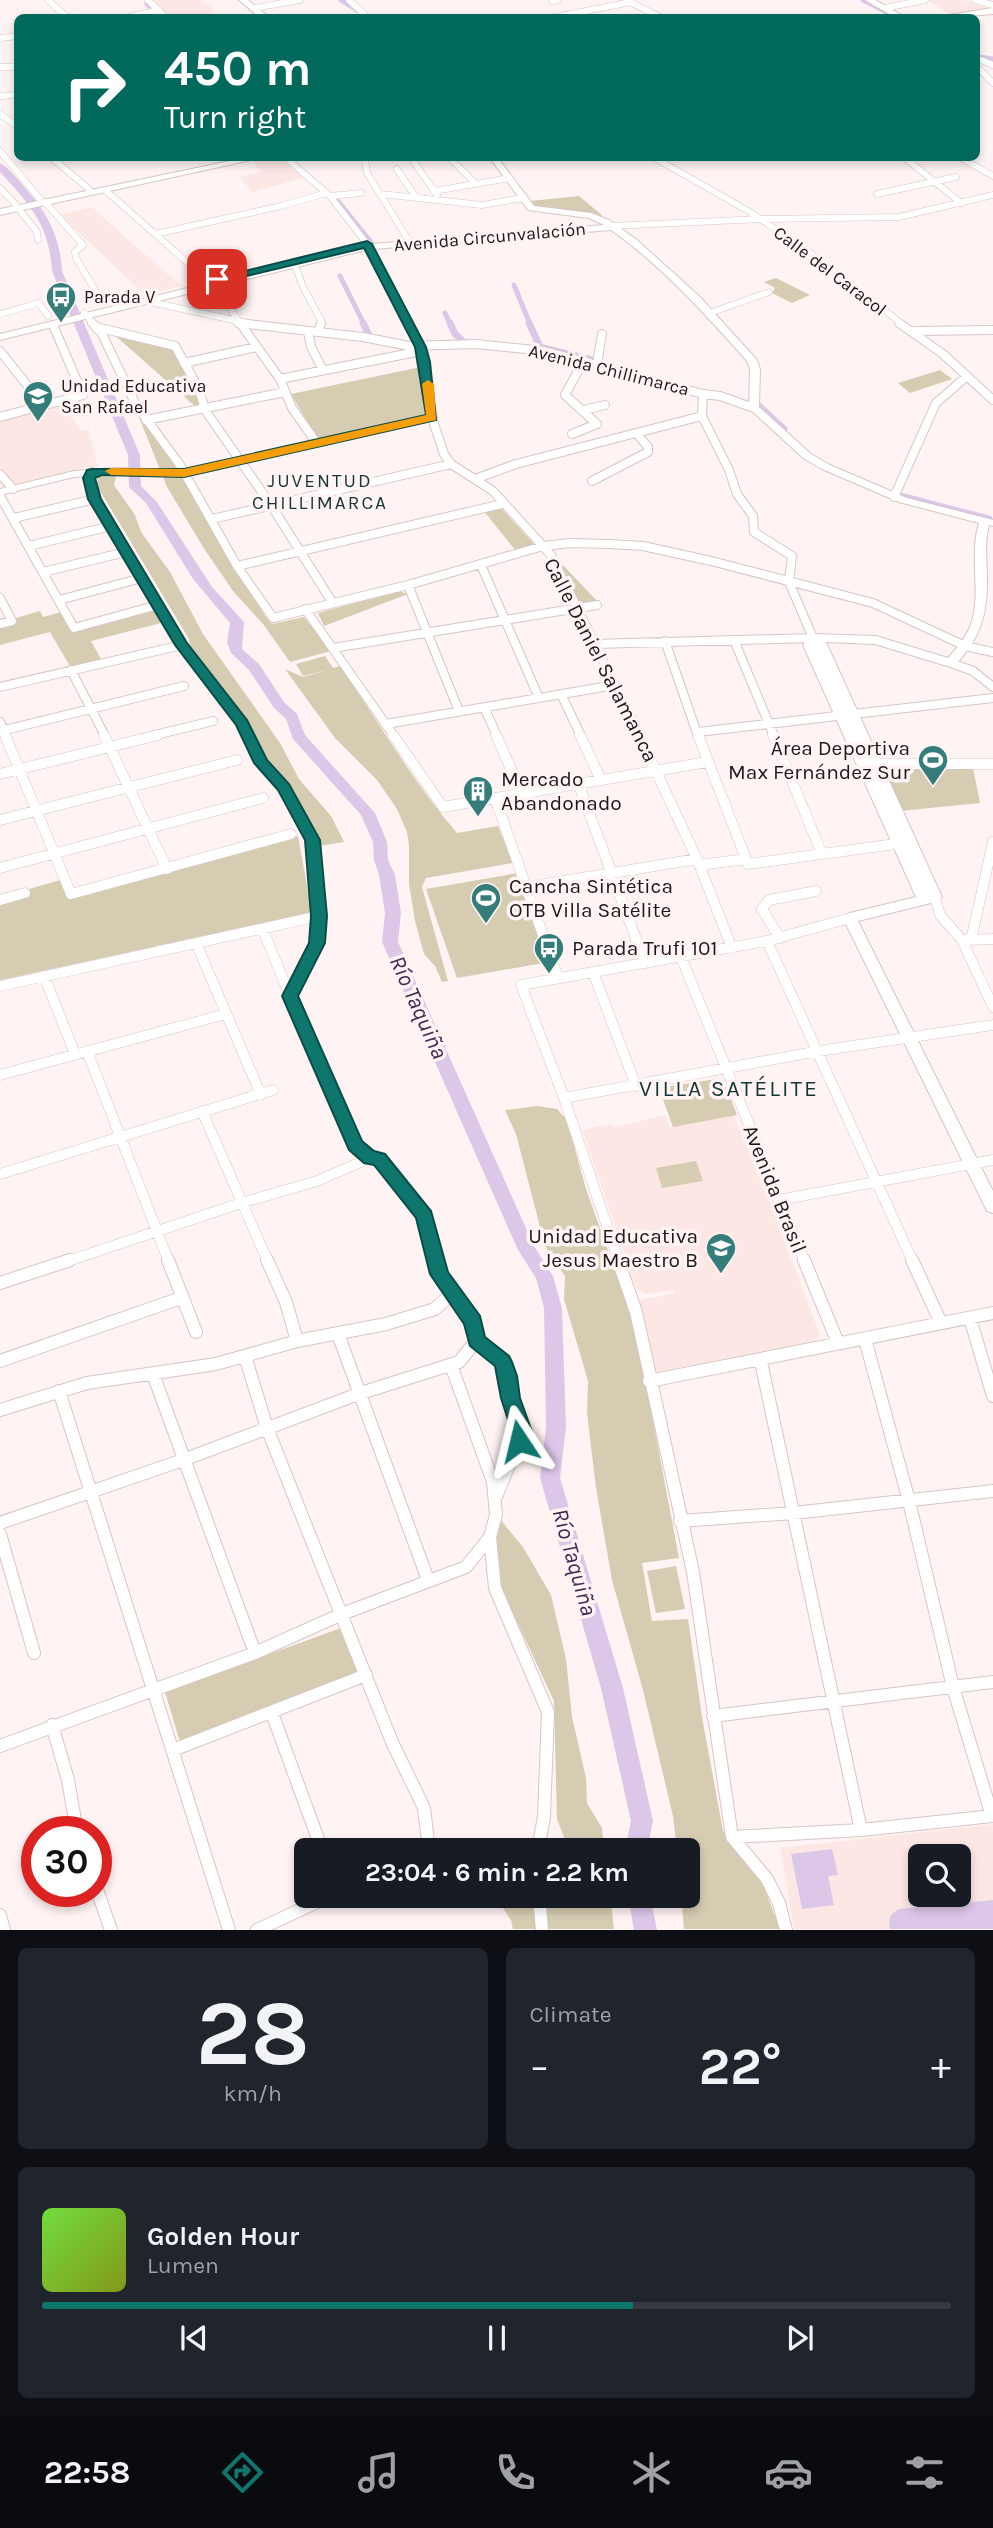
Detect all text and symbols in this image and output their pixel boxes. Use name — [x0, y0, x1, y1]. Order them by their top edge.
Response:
text: 450 m — [164, 40, 312, 97]
icon: right — [49, 42, 140, 133]
text: Turn right — [164, 99, 306, 136]
street label: Avenida Circunvalación — [393, 218, 587, 256]
street label: Calle del Caracol — [769, 222, 891, 320]
pin — [187, 249, 247, 309]
icon: arrive — [198, 260, 236, 298]
bus stop icon: Parada V — [44, 280, 78, 324]
place label: Parada V — [84, 286, 155, 308]
street label: Avenida Chillimarca — [527, 339, 691, 401]
place label: Unidad Educativa San Rafael — [61, 375, 206, 418]
school or university icon: Unidad Educativa San Rafael — [21, 379, 55, 423]
district label: JUVENTUD CHILLIMARCA — [252, 470, 388, 514]
street label: Calle Daniel Salamanca — [539, 554, 663, 766]
place label: Área Deportiva Max Fernández Sur — [728, 736, 910, 784]
sports icon: Área Deportiva Max Fernández Sur — [916, 743, 950, 787]
place label: Mercado Abandonado — [501, 767, 622, 815]
building icon: Mercado Abandonado — [461, 774, 495, 818]
place label: Cancha Sintética OTB Villa Satélite — [509, 874, 673, 922]
sports icon: Cancha Sintética OTB Villa Satélite — [469, 881, 503, 925]
bus stop icon: Parada Trufi 101 — [532, 931, 566, 975]
place label: Parada Trufi 101 — [572, 936, 717, 960]
water label: Río Taquiña — [384, 951, 453, 1063]
district label: VILLA SATÉLITE — [639, 1075, 819, 1102]
street label: Avenida Brasil — [738, 1121, 812, 1257]
place label: Unidad Educativa Jesus Maestro B — [528, 1224, 698, 1272]
school or university icon: Unidad Educativa Jesus Maestro B — [704, 1231, 738, 1275]
position arrow — [482, 1404, 556, 1478]
water label: Río Taquiña — [546, 1505, 603, 1619]
speed limit sign: 30 — [21, 1816, 112, 1907]
map controls — [908, 1844, 971, 1907]
button: search — [908, 1844, 971, 1907]
text: 23:04 · 6 min · 2.2 km — [365, 1857, 629, 1888]
text: 28 — [196, 1981, 310, 2087]
text: Climate — [530, 2001, 612, 2028]
text: 22° — [699, 2036, 782, 2097]
text: − — [530, 2044, 549, 2089]
text: + — [931, 2044, 951, 2089]
text: km/h — [224, 2080, 282, 2107]
text: Golden Hour — [147, 2221, 299, 2252]
text: Lumen — [147, 2252, 219, 2279]
icon: previous — [175, 2319, 213, 2357]
icon: pause — [478, 2319, 516, 2357]
icon: next — [781, 2319, 819, 2357]
icon: directions — [218, 2448, 267, 2497]
icon: music — [354, 2448, 403, 2497]
icon: phone — [491, 2448, 540, 2497]
icon: climate — [627, 2448, 676, 2497]
icon: car — [764, 2448, 813, 2497]
icon: filters — [900, 2448, 949, 2497]
text: 22:58 — [44, 2454, 130, 2491]

